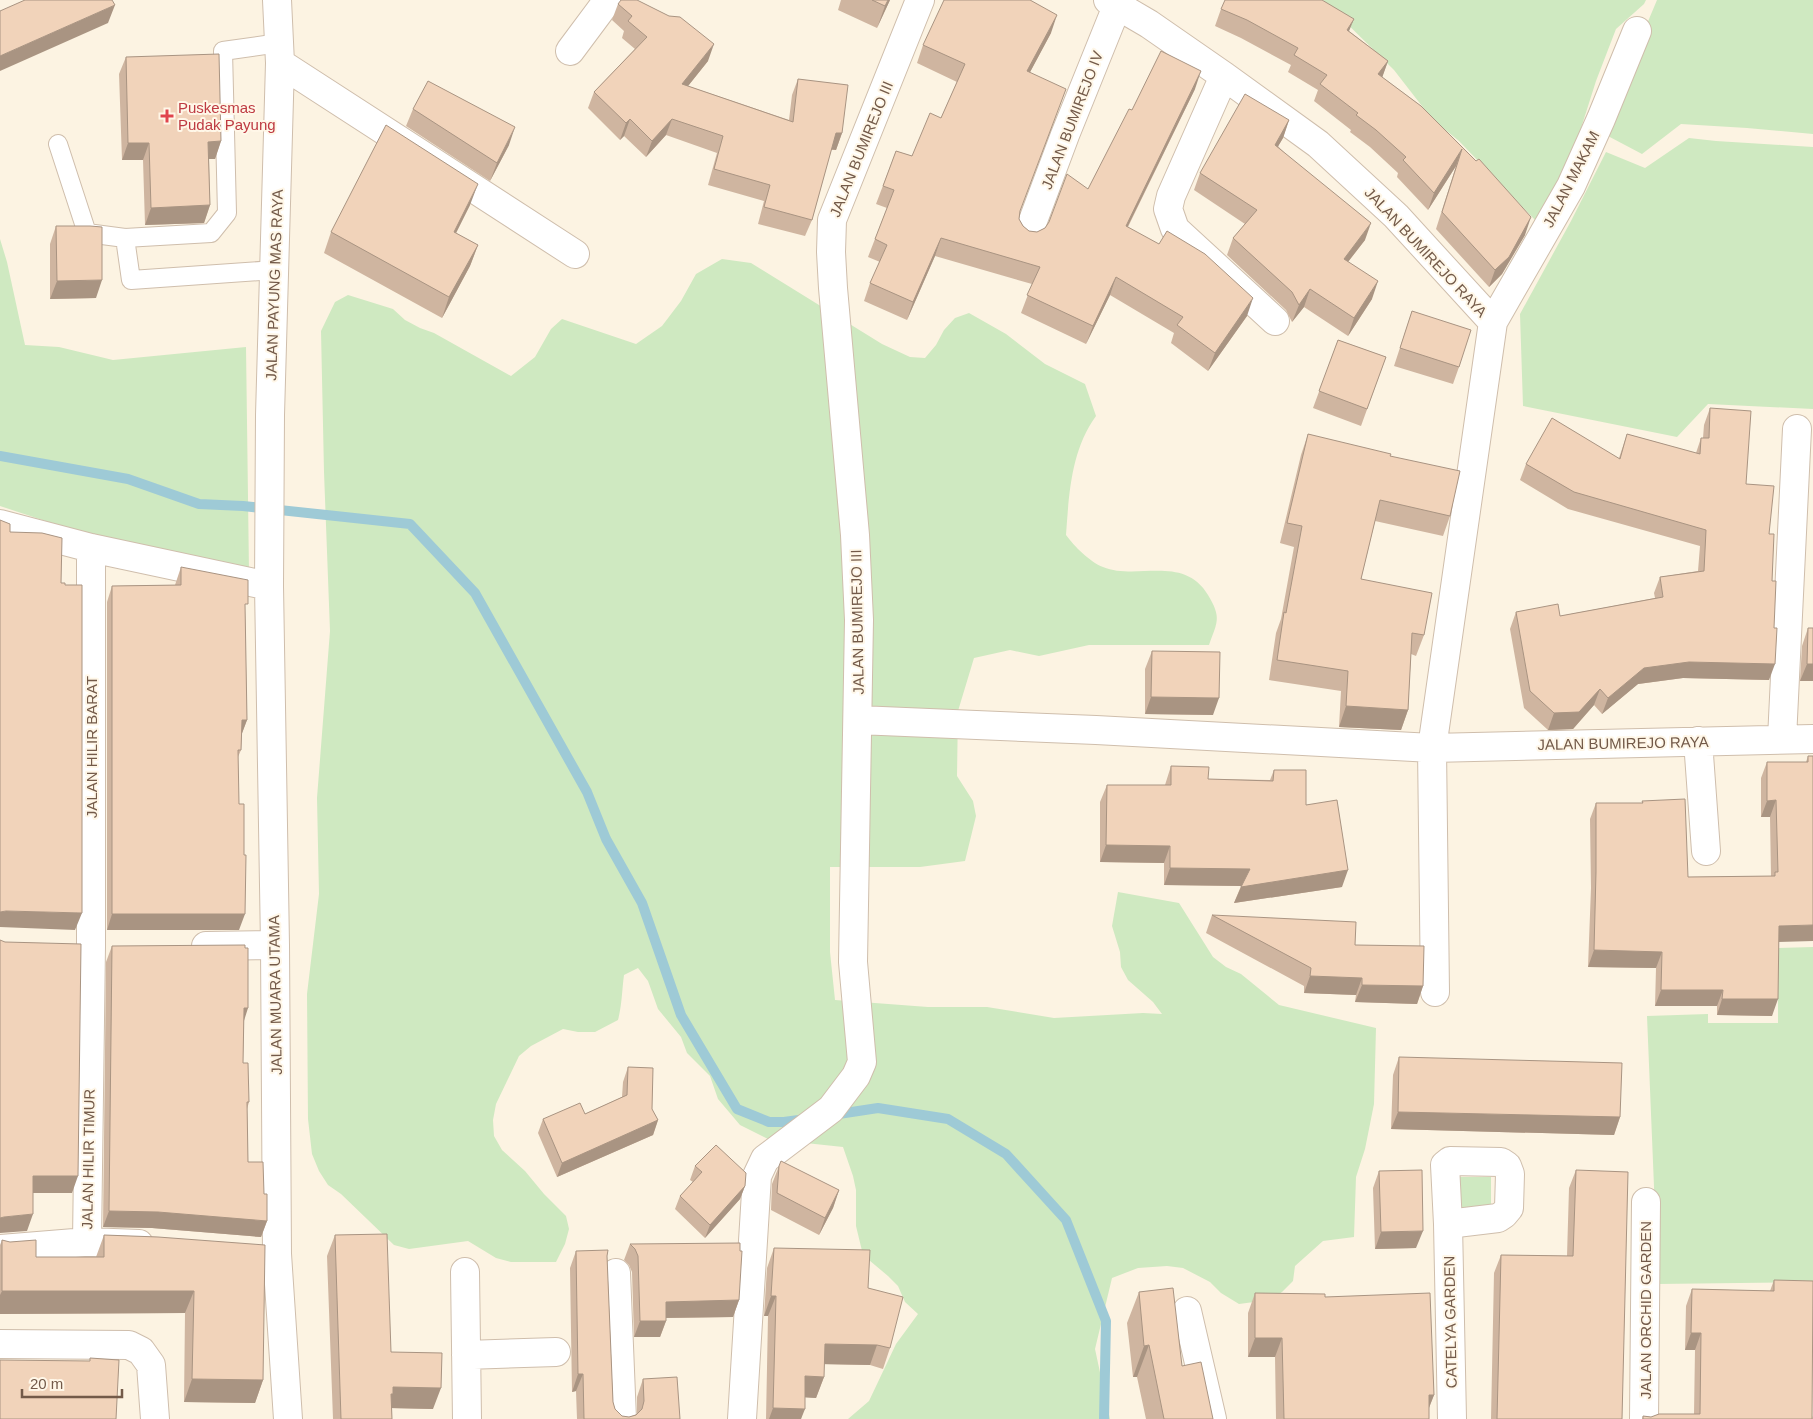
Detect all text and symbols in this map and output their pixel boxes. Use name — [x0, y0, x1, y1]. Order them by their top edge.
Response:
street label: JALAN BUMIREJO IV — [1038, 48, 1106, 192]
street label: JALAN BUMIREJO III — [826, 79, 896, 219]
place label: Puskesmas Pudak Payung — [178, 99, 276, 133]
marker: Puskesmas Pudak Payung — [160, 109, 174, 123]
street label: JALAN MAKAM — [1539, 128, 1603, 230]
street label: JALAN BUMIREJO RAYA — [1361, 184, 1491, 320]
street label: JALAN PAYUNG MAS RAYA — [262, 189, 286, 381]
street label: JALAN BUMIREJO III — [847, 549, 867, 695]
street label: JALAN HILIR BARAT — [83, 676, 100, 818]
street label: JALAN BUMIREJO RAYA — [1537, 733, 1709, 753]
street label: JALAN MUARA UTAMA — [265, 915, 285, 1075]
street label: JALAN HILIR TIMUR — [78, 1088, 98, 1229]
street label: JALAN ORCHID GARDEN — [1637, 1221, 1654, 1399]
street label: CATELYA GARDEN — [1440, 1256, 1460, 1388]
scale bar — [22, 1366, 122, 1398]
text: 20 m — [30, 1375, 63, 1392]

